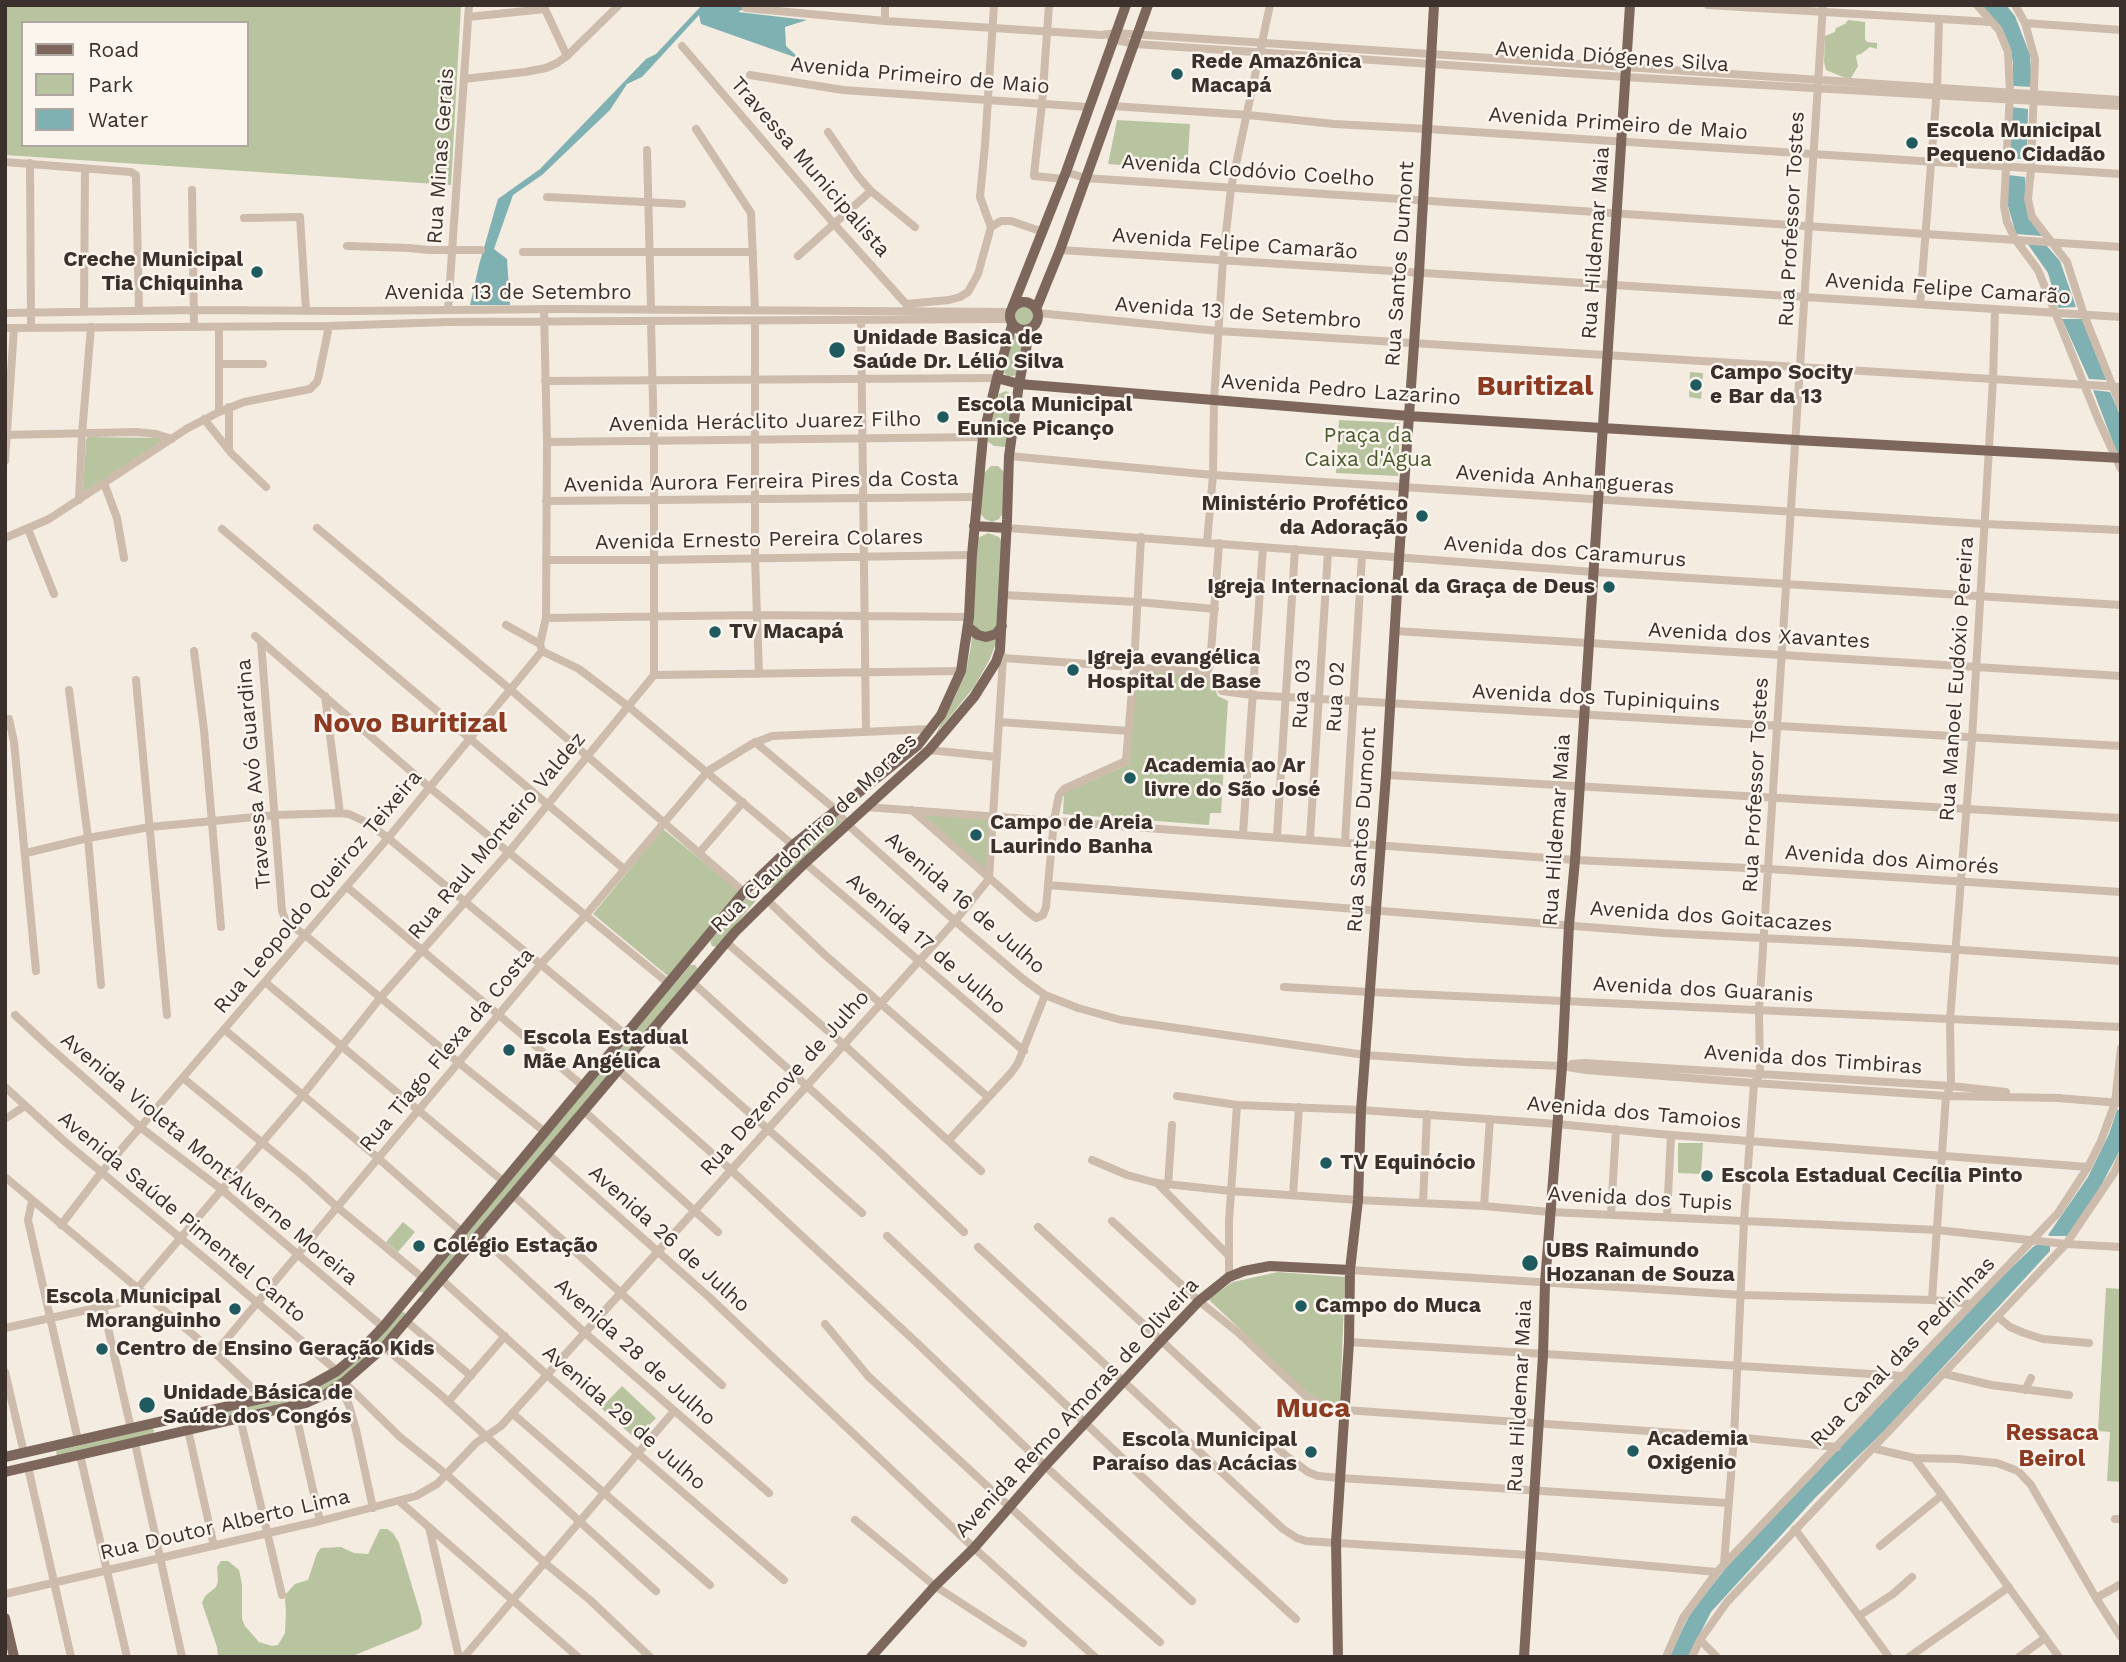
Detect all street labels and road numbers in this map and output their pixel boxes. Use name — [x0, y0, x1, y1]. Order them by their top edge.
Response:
street label: Avenida Diógenes Silva — [1494, 36, 1730, 78]
street label: Avenida Primeiro de Maio — [789, 52, 1051, 100]
street label: Rua Minas Gerais — [422, 67, 460, 245]
street label: Travessa Municipalista — [725, 72, 895, 262]
street label: Avenida Primeiro de Maio — [1487, 102, 1749, 146]
street label: Rua Professor Tostes — [1774, 111, 1810, 327]
street label: Rua Hildemar Maia — [1577, 146, 1615, 340]
street label: Avenida Clodóvio Coelho — [1121, 150, 1375, 192]
street label: Rua Santos Dumont — [1380, 161, 1420, 367]
street label: Avenida Felipe Camarão — [1111, 223, 1359, 265]
street label: Avenida Felipe Camarão — [1824, 268, 2072, 310]
street label: Avenida 13 de Setembro — [384, 280, 632, 306]
street label: Avenida 13 de Setembro — [1114, 292, 1362, 334]
street label: Avenida Pedro Lazarino — [1220, 369, 1462, 411]
street label: Avenida Heráclito Juarez Filho — [609, 407, 921, 437]
street label: Avenida Anhangueras — [1455, 460, 1675, 500]
street label: Avenida Aurora Ferreira Pires da Costa — [563, 466, 959, 498]
street label: Avenida Ernesto Pereira Colares — [595, 525, 923, 555]
street label: Avenida dos Caramurus — [1443, 531, 1687, 573]
street label: Rua Manoel Eudóxio Pereira — [1934, 536, 1980, 822]
street label: Avenida dos Xavantes — [1647, 618, 1871, 654]
street label: Travessa Avó Guardina — [231, 658, 277, 890]
street label: Rua 03 — [1288, 658, 1316, 730]
street label: Rua 02 — [1322, 661, 1350, 733]
street label: Rua Professor Tostes — [1738, 677, 1774, 893]
street label: Avenida dos Tupiniquins — [1471, 679, 1721, 717]
street label: Rua Raul Monteiro Valdez — [403, 727, 591, 945]
street label: Rua Santos Dumont — [1342, 727, 1382, 933]
street label: Rua Claudomiro de Moraes — [706, 728, 922, 938]
street label: Rua Hildemar Maia — [1538, 733, 1576, 927]
street label: Rua Leopoldo Queiroz Teixeira — [209, 765, 427, 1019]
street label: Avenida 16 de Julho — [880, 826, 1050, 980]
street label: Avenida dos Aimorés — [1784, 840, 2000, 880]
street label: Avenida 17 de Julho — [841, 868, 1011, 1020]
street label: Avenida dos Goitacazes — [1589, 896, 1833, 938]
street label: Rua Tiago Flexa da Costa — [354, 943, 540, 1157]
street label: Avenida dos Guaranis — [1592, 972, 1814, 1008]
street label: Rua Dezenove de Julho — [695, 985, 875, 1181]
street label: Avenida Violeta Mont'Alverne Moreira — [55, 1027, 363, 1291]
street label: Avenida dos Timbiras — [1703, 1040, 1923, 1080]
street label: Avenida dos Tamoios — [1526, 1091, 1742, 1135]
street label: Avenida Saúde Pimentel Canto — [53, 1106, 311, 1328]
street label: Avenida 26 de Julho — [583, 1160, 755, 1318]
street label: Avenida dos Tupis — [1547, 1182, 1733, 1216]
street label: Rua Canal das Pedrinhas — [1805, 1252, 2001, 1452]
street label: Avenida 28 de Julho — [549, 1273, 721, 1431]
street label: Avenida Remo Amoras de Oliveira — [950, 1273, 1204, 1543]
street label: Rua Hildemar Maia — [1502, 1299, 1538, 1493]
street label: Avenida 29 de Julho — [537, 1340, 711, 1496]
street label: Rua Doutor Alberto Lima — [98, 1484, 352, 1566]

